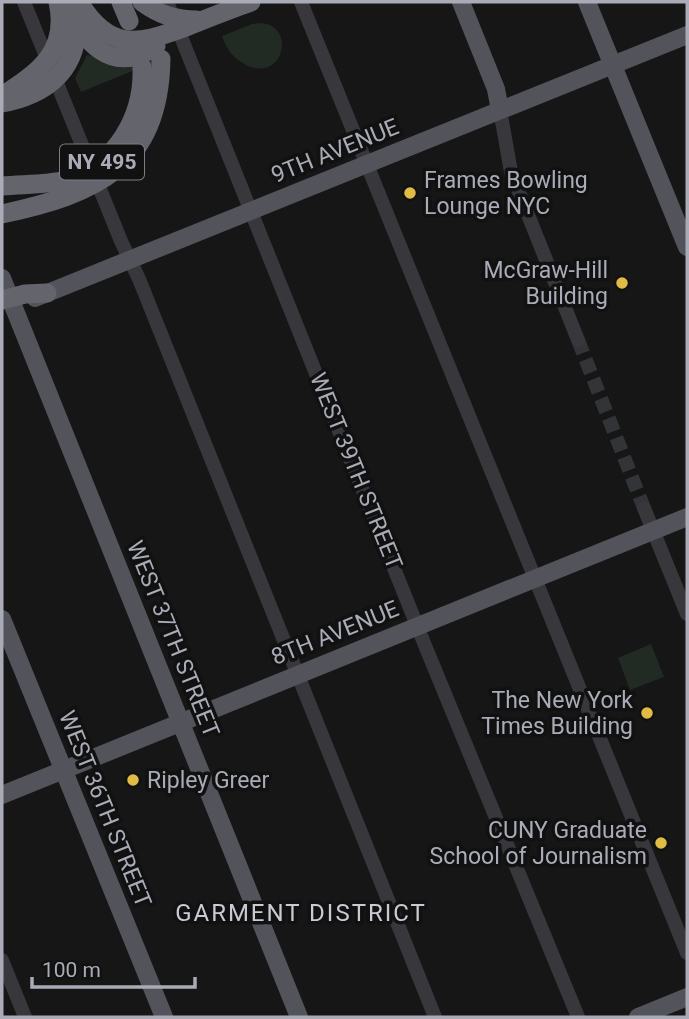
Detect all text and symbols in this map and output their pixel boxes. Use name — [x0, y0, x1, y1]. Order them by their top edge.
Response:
street label: 9TH AVENUE — [267, 113, 403, 189]
road number: NY 495 — [60, 144, 144, 180]
place label: Frames Bowling Lounge NYC — [424, 167, 588, 220]
marker: Frames Bowling Lounge NYC — [402, 185, 418, 201]
place label: McGraw-Hill Building — [484, 257, 608, 310]
marker: McGraw-Hill Building — [614, 275, 630, 291]
street label: WEST 39TH STREET — [304, 369, 408, 573]
street label: WEST 37TH STREET — [121, 537, 225, 741]
street label: 8TH AVENUE — [267, 595, 403, 671]
place label: The New York Times Building — [481, 687, 633, 740]
marker: The New York Times Building — [639, 705, 655, 721]
street label: WEST 36TH STREET — [53, 707, 157, 911]
place label: Ripley Greer — [147, 767, 270, 794]
marker: Ripley Greer — [125, 772, 141, 788]
place label: CUNY Graduate School of Journalism — [430, 817, 647, 870]
marker: CUNY Graduate School of Journalism — [653, 835, 669, 851]
district label: GARMENT DISTRICT — [175, 899, 427, 927]
scale bar — [32, 946, 194, 990]
text: 100 m — [42, 958, 101, 982]

